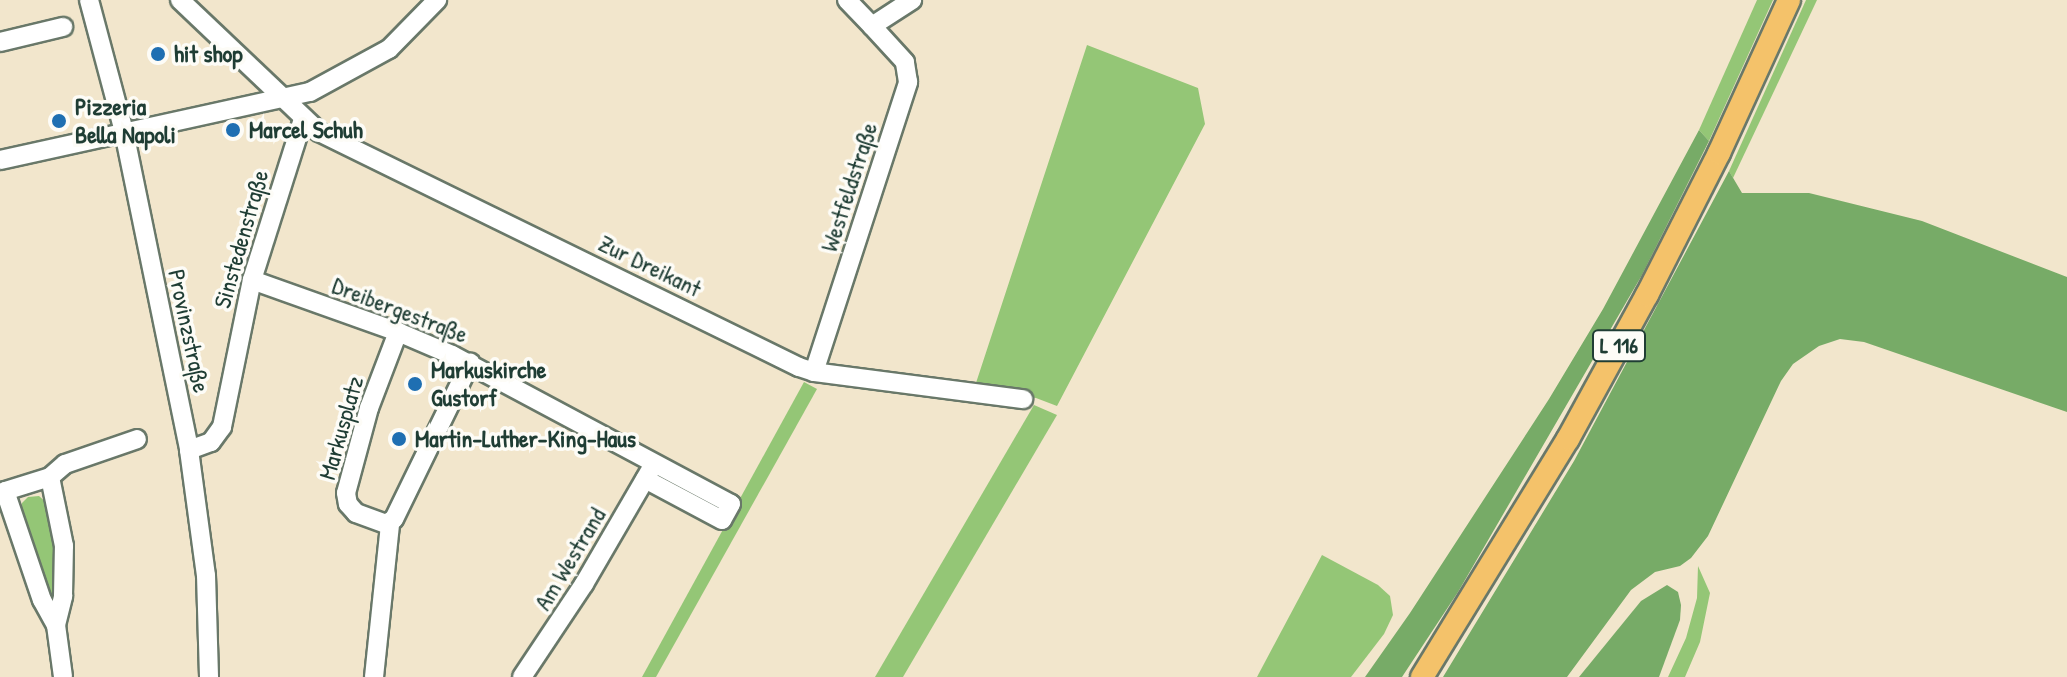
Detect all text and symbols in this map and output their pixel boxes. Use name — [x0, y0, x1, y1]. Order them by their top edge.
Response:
place label: hit shop — [174, 40, 242, 68]
marker: hit shop — [149, 45, 167, 63]
place label: Pizzeria Bella Napoli — [75, 93, 176, 149]
marker: Pizzeria Bella Napoli — [50, 112, 68, 130]
place label: Marcel Schuh — [249, 116, 363, 144]
street label: Westfeldstraße — [815, 119, 883, 255]
marker: Marcel Schuh — [224, 121, 242, 139]
street label: Sinstedenstraße — [208, 167, 274, 311]
street label: Zur Dreikant — [594, 229, 706, 303]
street label: Provinzstraße — [162, 267, 216, 395]
street label: Dreibergestraße — [328, 271, 472, 349]
road number: L 116 — [1591, 328, 1647, 364]
place label: Markuskirche Gustorf — [431, 356, 546, 412]
street label: Markusplatz — [313, 373, 369, 483]
marker: Markuskirche Gustorf — [406, 375, 424, 393]
place label: Martin-Luther-King-Haus — [415, 425, 636, 453]
marker: Martin-Luther-King-Haus — [390, 430, 408, 448]
street label: Am Westrand — [528, 503, 612, 615]

